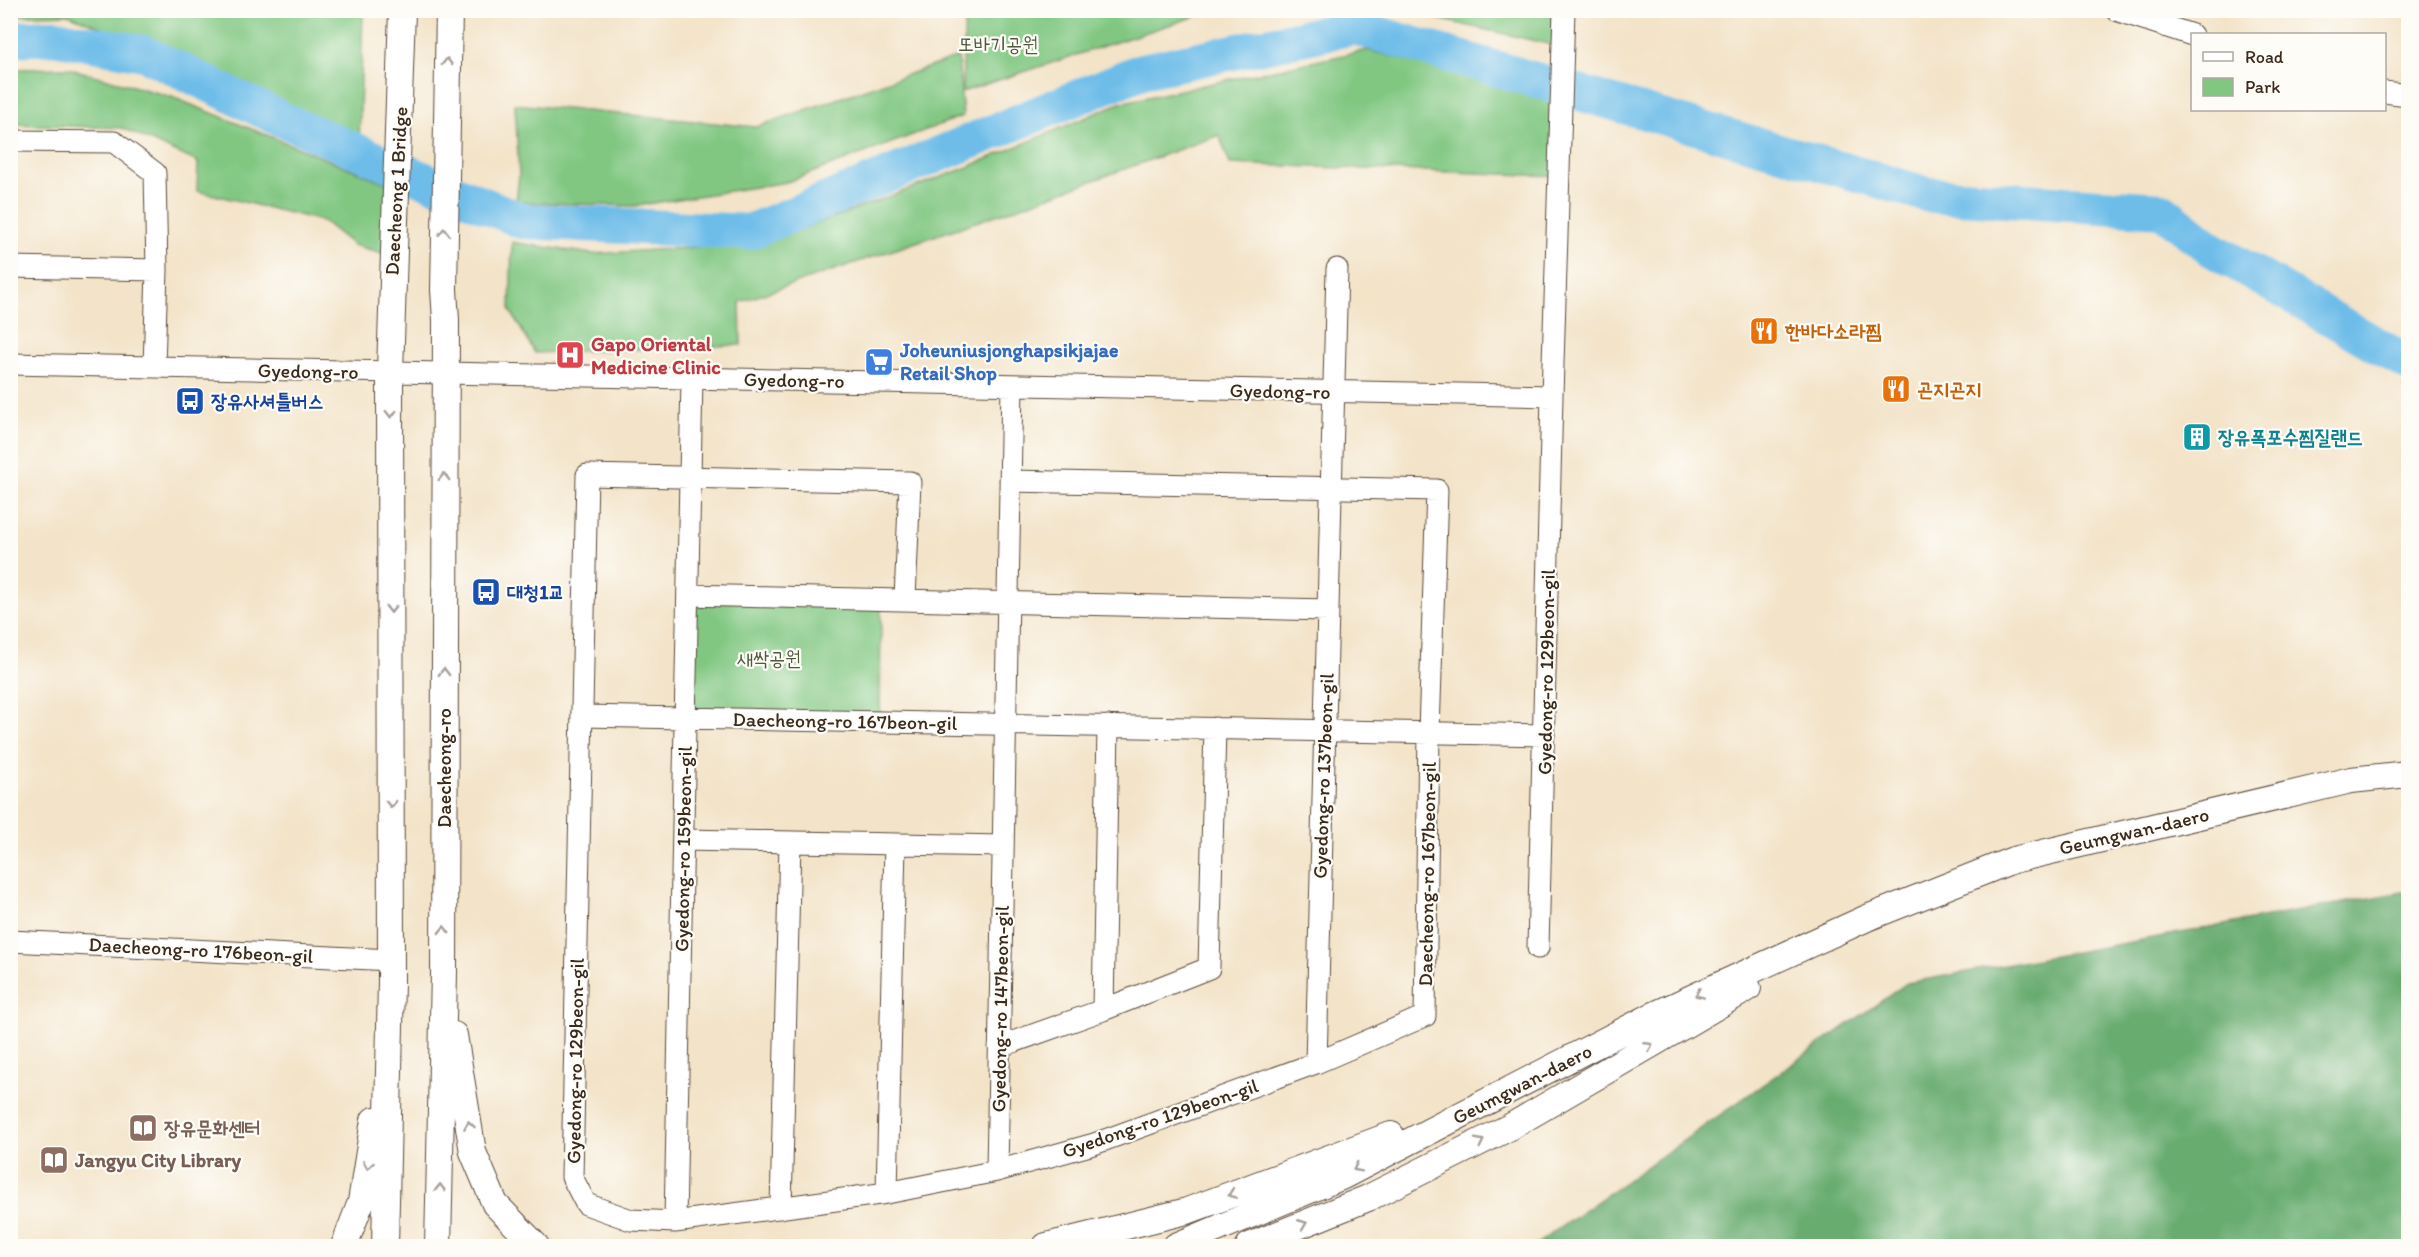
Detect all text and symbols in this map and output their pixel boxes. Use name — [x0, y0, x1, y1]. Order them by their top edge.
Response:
park label: 또바기공원 — [958, 32, 1038, 56]
legend — [2191, 33, 2386, 111]
text: Road — [2245, 46, 2284, 68]
one-way arrow — [441, 57, 454, 66]
text: Park — [2245, 76, 2280, 98]
street label: Daecheong 1 Bridge — [380, 106, 412, 276]
one-way arrow — [438, 227, 451, 236]
restaurant icon: 한바다소라찜 — [1748, 315, 1780, 347]
place label: 한바다소라찜 — [1784, 319, 1882, 343]
place label: Gapo Oriental Medicine Clinic — [591, 332, 721, 379]
place label: Joheuniusjonghapsikjajae Retail Shop — [899, 338, 1119, 386]
hospital icon: Gapo Oriental Medicine Clinic — [554, 339, 586, 371]
supermarket icon: Joheuniusjonghapsikjajae Retail Shop — [863, 346, 895, 378]
street label: Gyedong-ro — [257, 358, 359, 384]
street label: Gyedong-ro — [743, 367, 845, 393]
restaurant icon: 곤지곤지 — [1880, 373, 1912, 405]
place label: 곤지곤지 — [1917, 377, 1981, 401]
street label: Gyedong-ro — [1229, 378, 1331, 404]
bus stop icon: 장유사셔틀버스 — [174, 385, 206, 417]
place label: 장유사셔틀버스 — [211, 389, 324, 413]
one-way arrow — [385, 409, 397, 418]
building icon: 장유폭포수찜질랜드 — [2181, 421, 2213, 453]
place label: 장유폭포수찜질랜드 — [2218, 425, 2363, 449]
one-way arrow — [438, 473, 450, 482]
street label: Gyedong-ro 129beon-gil — [1532, 568, 1560, 775]
bus stop icon: 대청1교 — [470, 576, 502, 608]
place label: 대청1교 — [507, 580, 565, 604]
one-way arrow — [385, 604, 397, 613]
park label: 새싹공원 — [737, 646, 801, 670]
one-way arrow — [438, 668, 450, 677]
street label: Gyedong-ro 137beon-gil — [1307, 672, 1339, 879]
street label: Daecheong-ro 167beon-gil — [732, 707, 958, 735]
street label: Daecheong-ro — [432, 708, 456, 828]
street label: Gyedong-ro 159beon-gil — [669, 745, 697, 952]
street label: Daecheong-ro 167beon-gil — [1413, 761, 1441, 987]
one-way arrow — [385, 799, 397, 808]
street label: Geumgwan-daero — [2057, 802, 2211, 860]
street label: Gyedong-ro 147beon-gil — [986, 905, 1014, 1113]
one-way arrow — [438, 926, 450, 935]
street label: Daecheong-ro 176beon-gil — [88, 932, 314, 968]
street label: Gyedong-ro 129beon-gil — [561, 957, 589, 1164]
one-way arrow — [1695, 987, 1706, 999]
street label: Geumgwan-daero — [1448, 1039, 1596, 1129]
one-way arrow — [1643, 1041, 1653, 1053]
street label: Gyedong-ro 129beon-gil — [1059, 1073, 1262, 1163]
library icon: 장유문화센터 — [127, 1112, 159, 1144]
place label: 장유문화센터 — [164, 1116, 261, 1140]
one-way arrow — [463, 1120, 476, 1130]
one-way arrow — [1473, 1138, 1484, 1149]
library icon: Jangyu City Library — [38, 1144, 70, 1176]
place label: Jangyu City Library — [74, 1148, 241, 1173]
one-way arrow — [362, 1161, 374, 1170]
one-way arrow — [1352, 1161, 1363, 1173]
one-way arrow — [433, 1184, 446, 1193]
one-way arrow — [1227, 1187, 1238, 1199]
one-way arrow — [1297, 1219, 1308, 1231]

